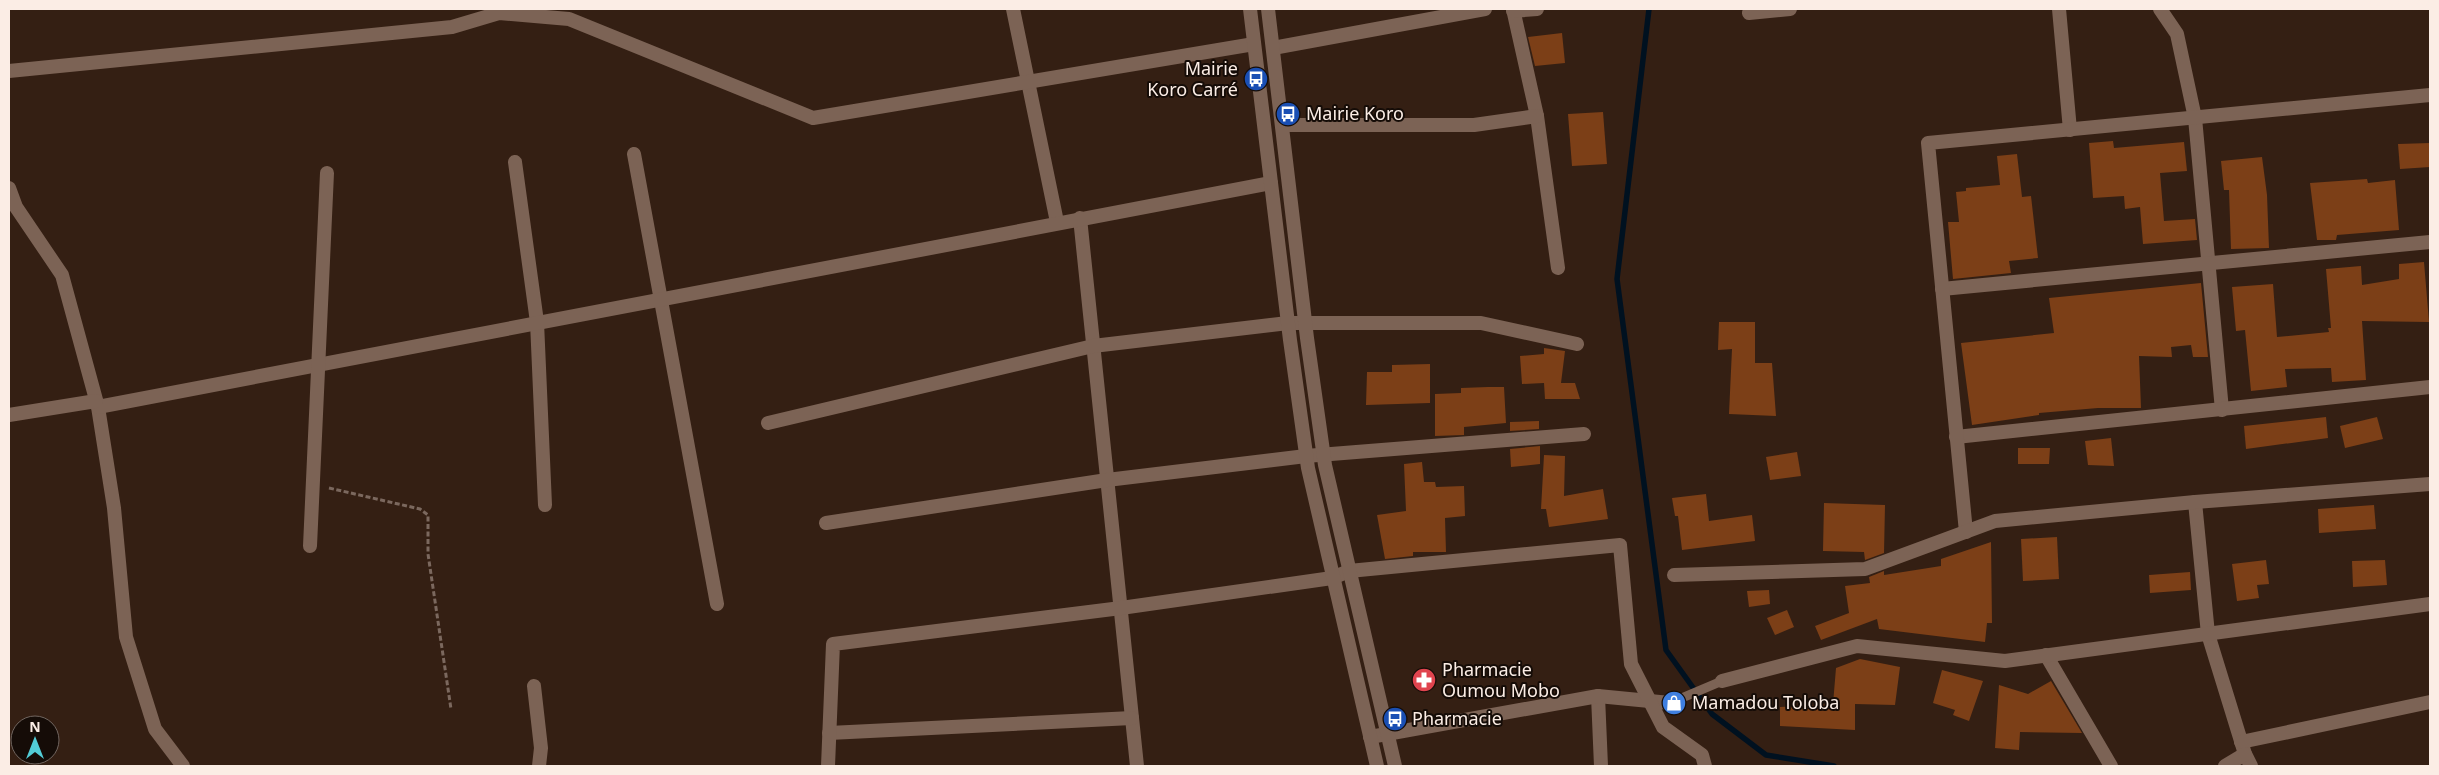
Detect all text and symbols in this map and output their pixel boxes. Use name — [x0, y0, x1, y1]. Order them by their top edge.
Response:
place label: Mairie Koro Carré — [1147, 56, 1238, 101]
bus stop icon: Mairie Koro Carré — [1243, 66, 1269, 92]
bus stop icon: Mairie Koro — [1275, 101, 1301, 127]
place label: Mairie Koro — [1306, 101, 1404, 125]
place label: Pharmacie Oumou Mobo — [1442, 657, 1560, 702]
pharmacy icon: Pharmacie Oumou Mobo — [1411, 667, 1437, 693]
shop icon: Mamadou Toloba — [1661, 690, 1687, 716]
place label: Mamadou Toloba — [1692, 690, 1839, 714]
bus stop icon: Pharmacie — [1382, 706, 1408, 732]
place label: Pharmacie — [1412, 706, 1502, 730]
north arrow — [10, 715, 60, 765]
text: N — [29, 717, 41, 736]

